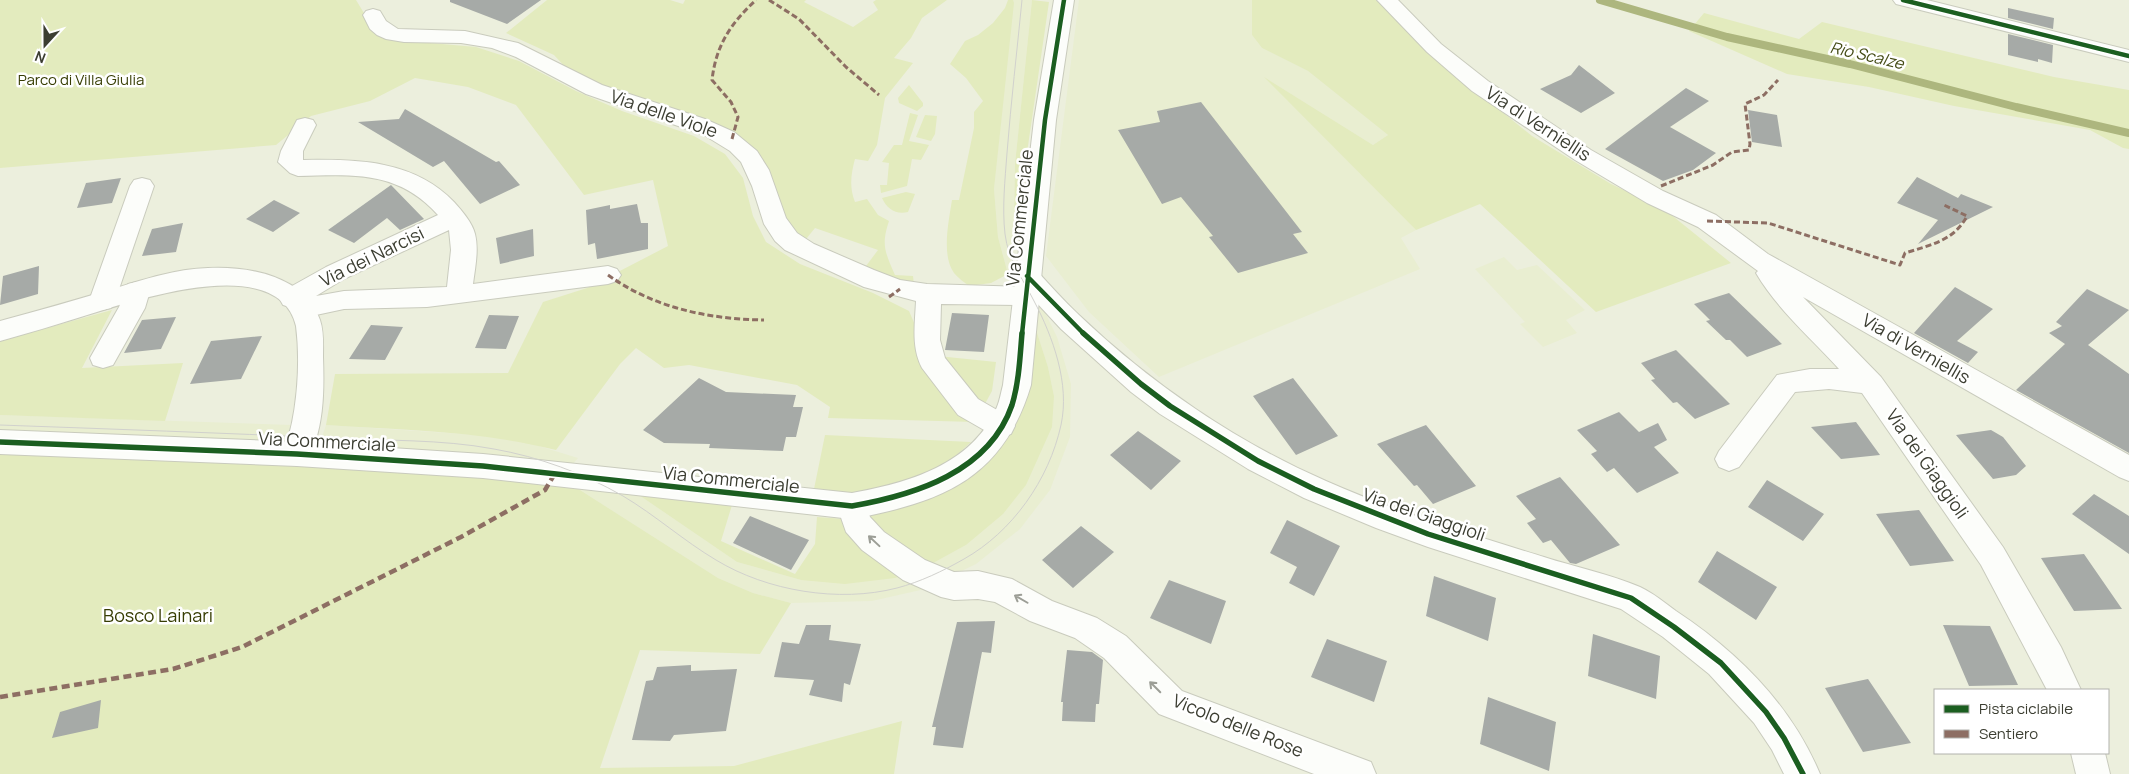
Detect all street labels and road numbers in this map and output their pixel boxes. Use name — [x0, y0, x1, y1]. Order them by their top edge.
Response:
street label: Via di Verniellis — [1481, 80, 1596, 166]
street label: Via delle Viole — [607, 83, 721, 143]
street label: Via Commerciale — [1000, 148, 1038, 288]
street label: Via dei Narcisi — [315, 220, 428, 292]
street label: Via di Verniellis — [1858, 307, 1975, 389]
street label: Via dei Giaggioli — [1881, 404, 1975, 523]
street label: Via Commerciale — [258, 425, 396, 457]
street label: Via Commerciale — [661, 460, 801, 498]
street label: Via dei Giaggioli — [1360, 482, 1489, 546]
street label: Vicolo delle Rose — [1169, 688, 1307, 762]

